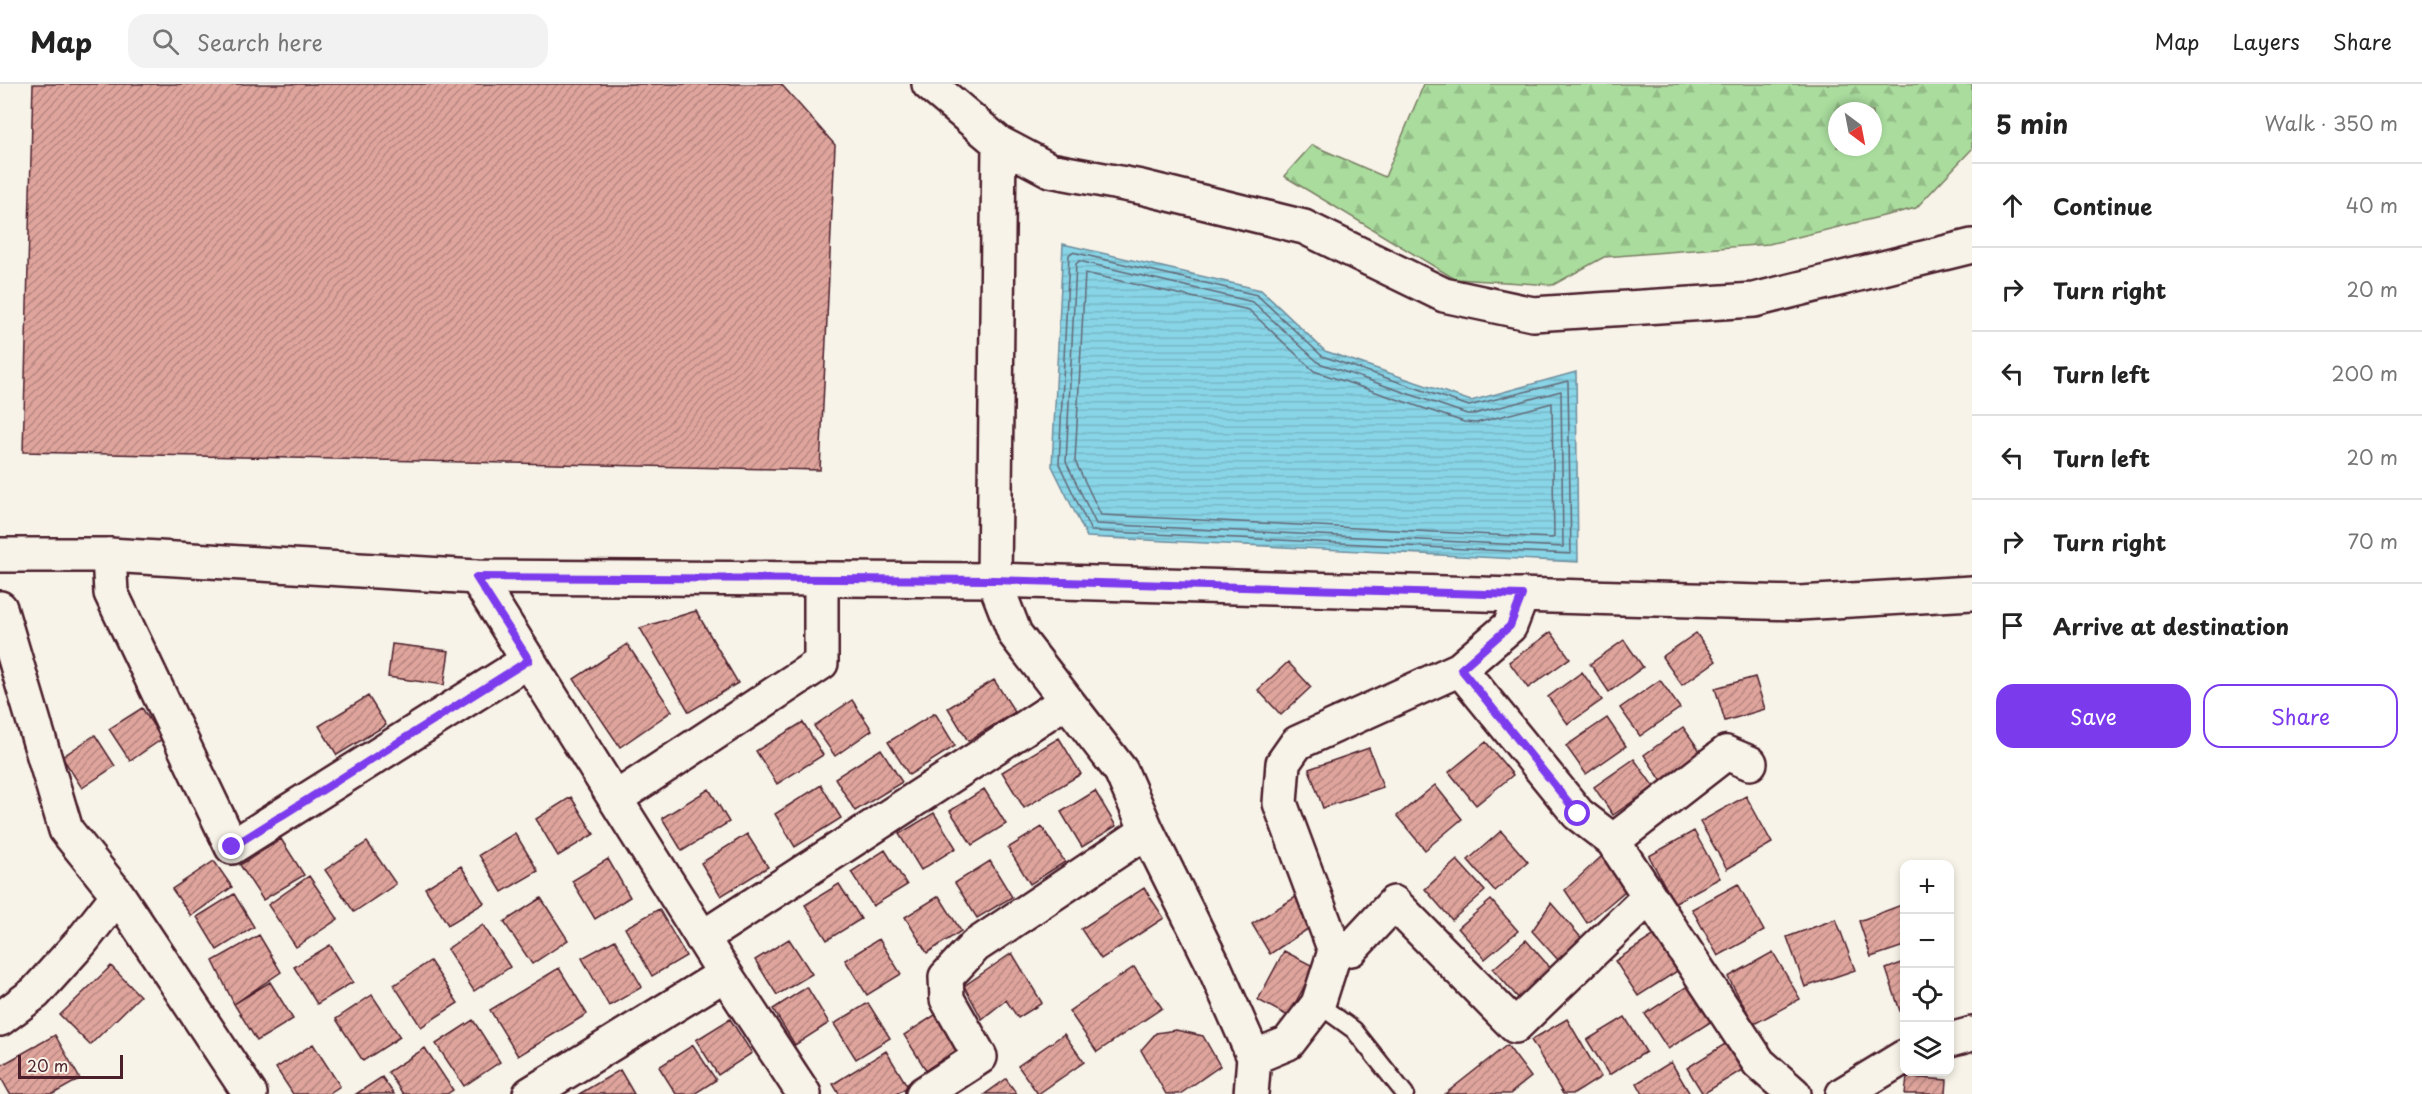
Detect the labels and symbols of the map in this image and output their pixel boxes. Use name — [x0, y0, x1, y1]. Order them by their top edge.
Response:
north arrow — [1828, 102, 1882, 156]
route start — [1564, 800, 1590, 826]
route end — [218, 833, 244, 859]
scale bar — [18, 1052, 123, 1080]

